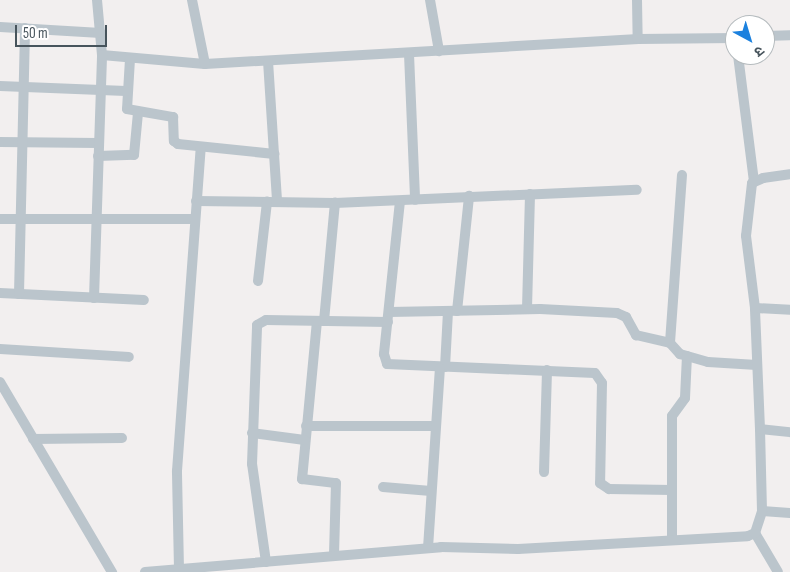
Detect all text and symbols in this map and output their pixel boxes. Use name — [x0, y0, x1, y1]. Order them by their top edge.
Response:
scale bar — [18, 15, 110, 47]
north arrow — [725, 15, 775, 65]
text: 50 m — [23, 24, 48, 43]
text: उ — [751, 42, 768, 60]

